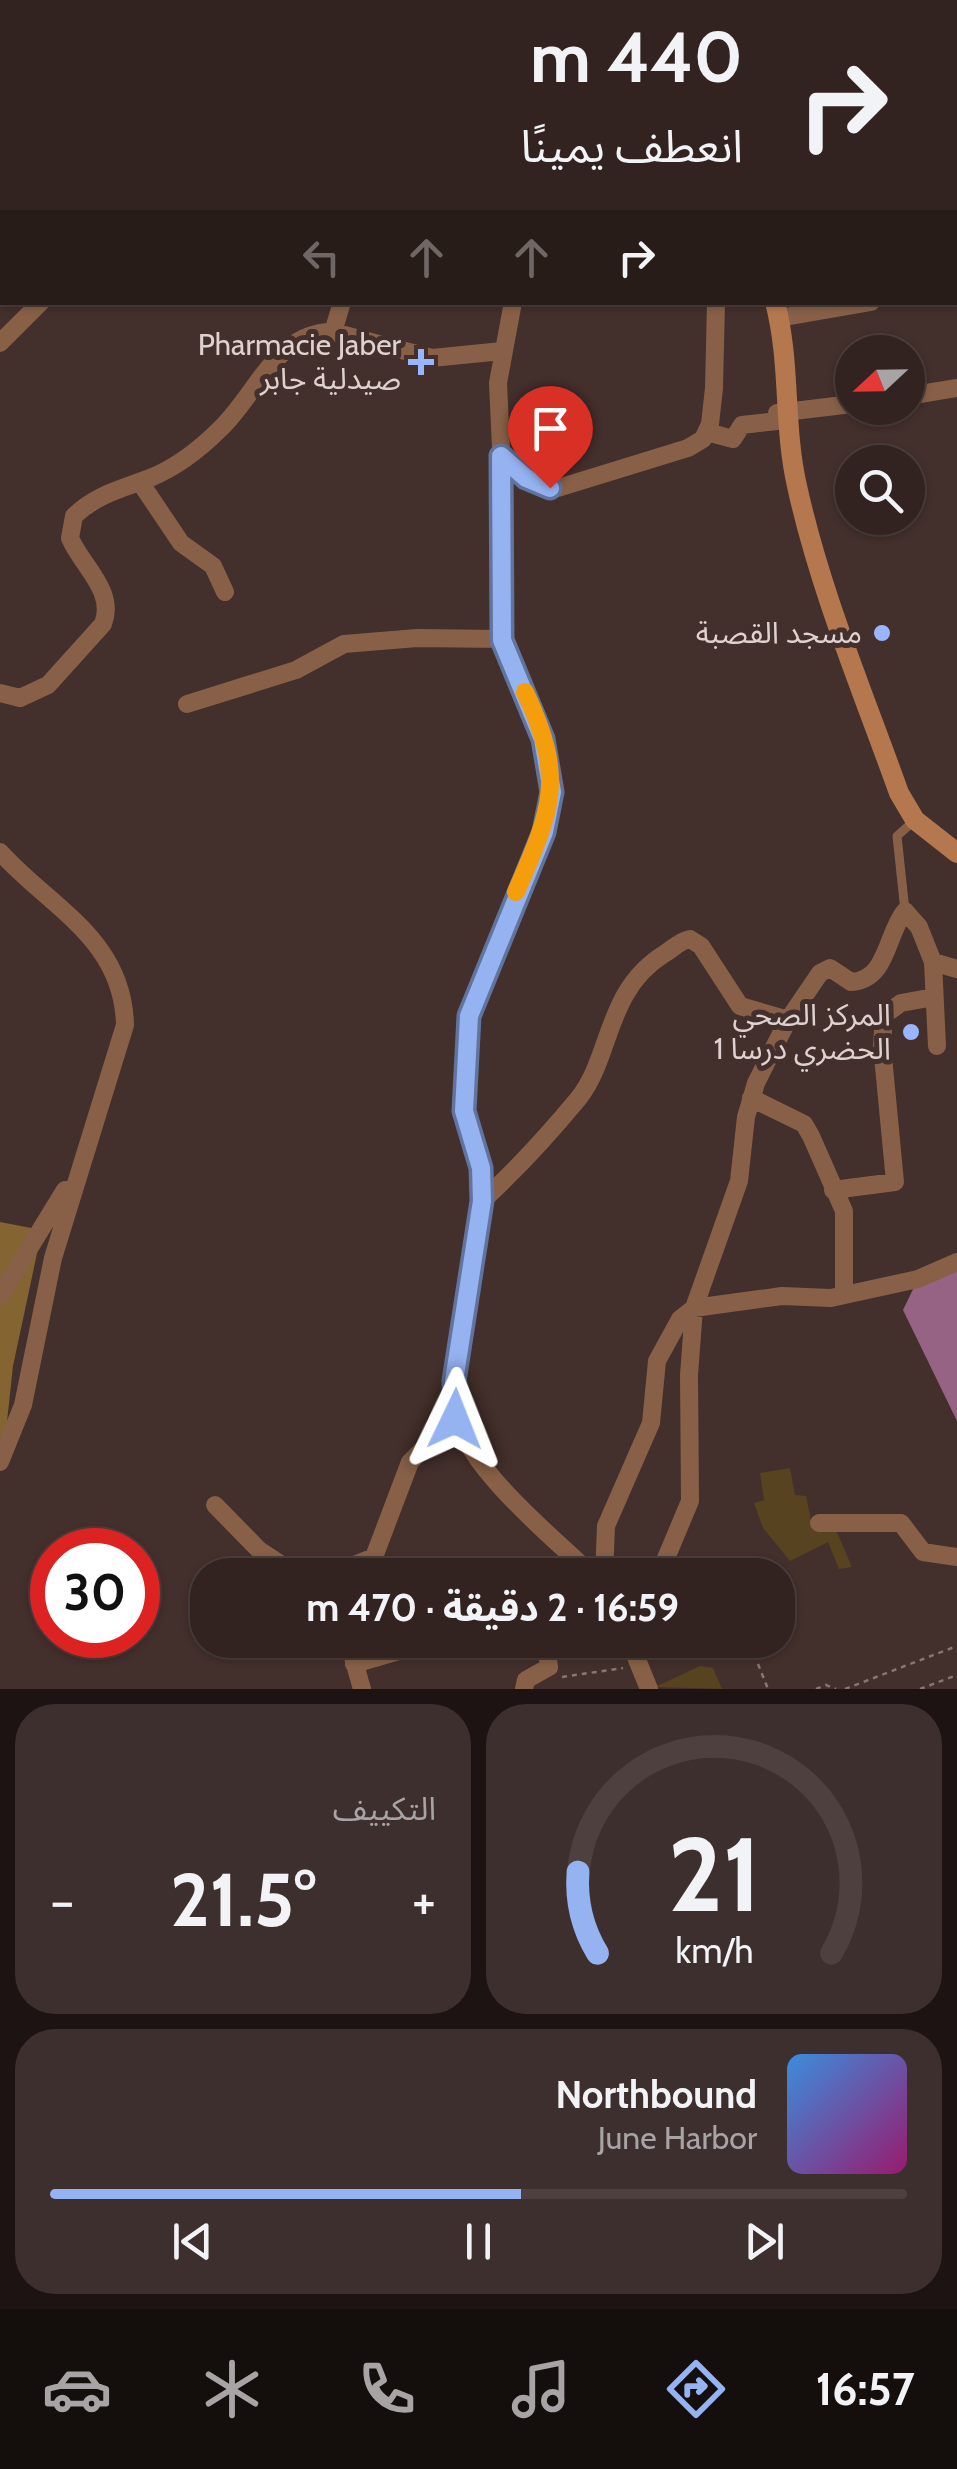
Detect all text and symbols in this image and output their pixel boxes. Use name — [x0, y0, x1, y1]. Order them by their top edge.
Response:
text: 440 m — [530, 14, 743, 100]
icon: right — [778, 40, 908, 170]
text: انعطف يمينًا — [520, 119, 743, 173]
icon: left — [294, 230, 349, 285]
icon: ahead — [399, 230, 454, 285]
icon: ahead — [504, 230, 559, 285]
icon: right — [609, 230, 664, 285]
place label: Pharmacie Jaber صيدلية جابر — [198, 326, 402, 397]
north arrow — [835, 335, 925, 425]
map controls — [835, 335, 925, 535]
marker: Pharmacie Jaber صيدلية جابر — [410, 351, 432, 373]
pin — [508, 386, 593, 489]
icon: arrive — [523, 401, 578, 456]
button: search — [835, 445, 925, 535]
place label: مسجد القصبة — [696, 614, 862, 651]
marker: مسجد القصبة — [871, 622, 893, 644]
place label: المركز الصحي الحضري درسا 1 — [714, 996, 891, 1072]
marker: المركز الصحي الحضري درسا 1 — [900, 1021, 922, 1043]
position arrow — [403, 1367, 507, 1471]
speed limit sign: 30 — [30, 1528, 160, 1658]
text: 16:59 · 2 دقيقة · 470 m — [306, 1584, 679, 1631]
text: التكييف — [333, 1789, 436, 1828]
text: 21 — [667, 1811, 761, 1937]
text: 21.5° — [170, 1854, 316, 1945]
text: − — [50, 1867, 74, 1934]
text: + — [412, 1867, 436, 1934]
text: km/h — [675, 1929, 753, 1972]
text: Northbound — [555, 2071, 757, 2118]
text: June Harbor — [598, 2118, 757, 2157]
icon: previous — [165, 2214, 220, 2269]
icon: pause — [451, 2214, 506, 2269]
icon: next — [737, 2214, 792, 2269]
icon: car — [42, 2354, 112, 2424]
icon: climate — [197, 2354, 267, 2424]
icon: phone — [352, 2354, 422, 2424]
icon: music — [506, 2354, 576, 2424]
icon: directions — [661, 2354, 731, 2424]
text: 16:57 — [816, 2362, 915, 2416]

